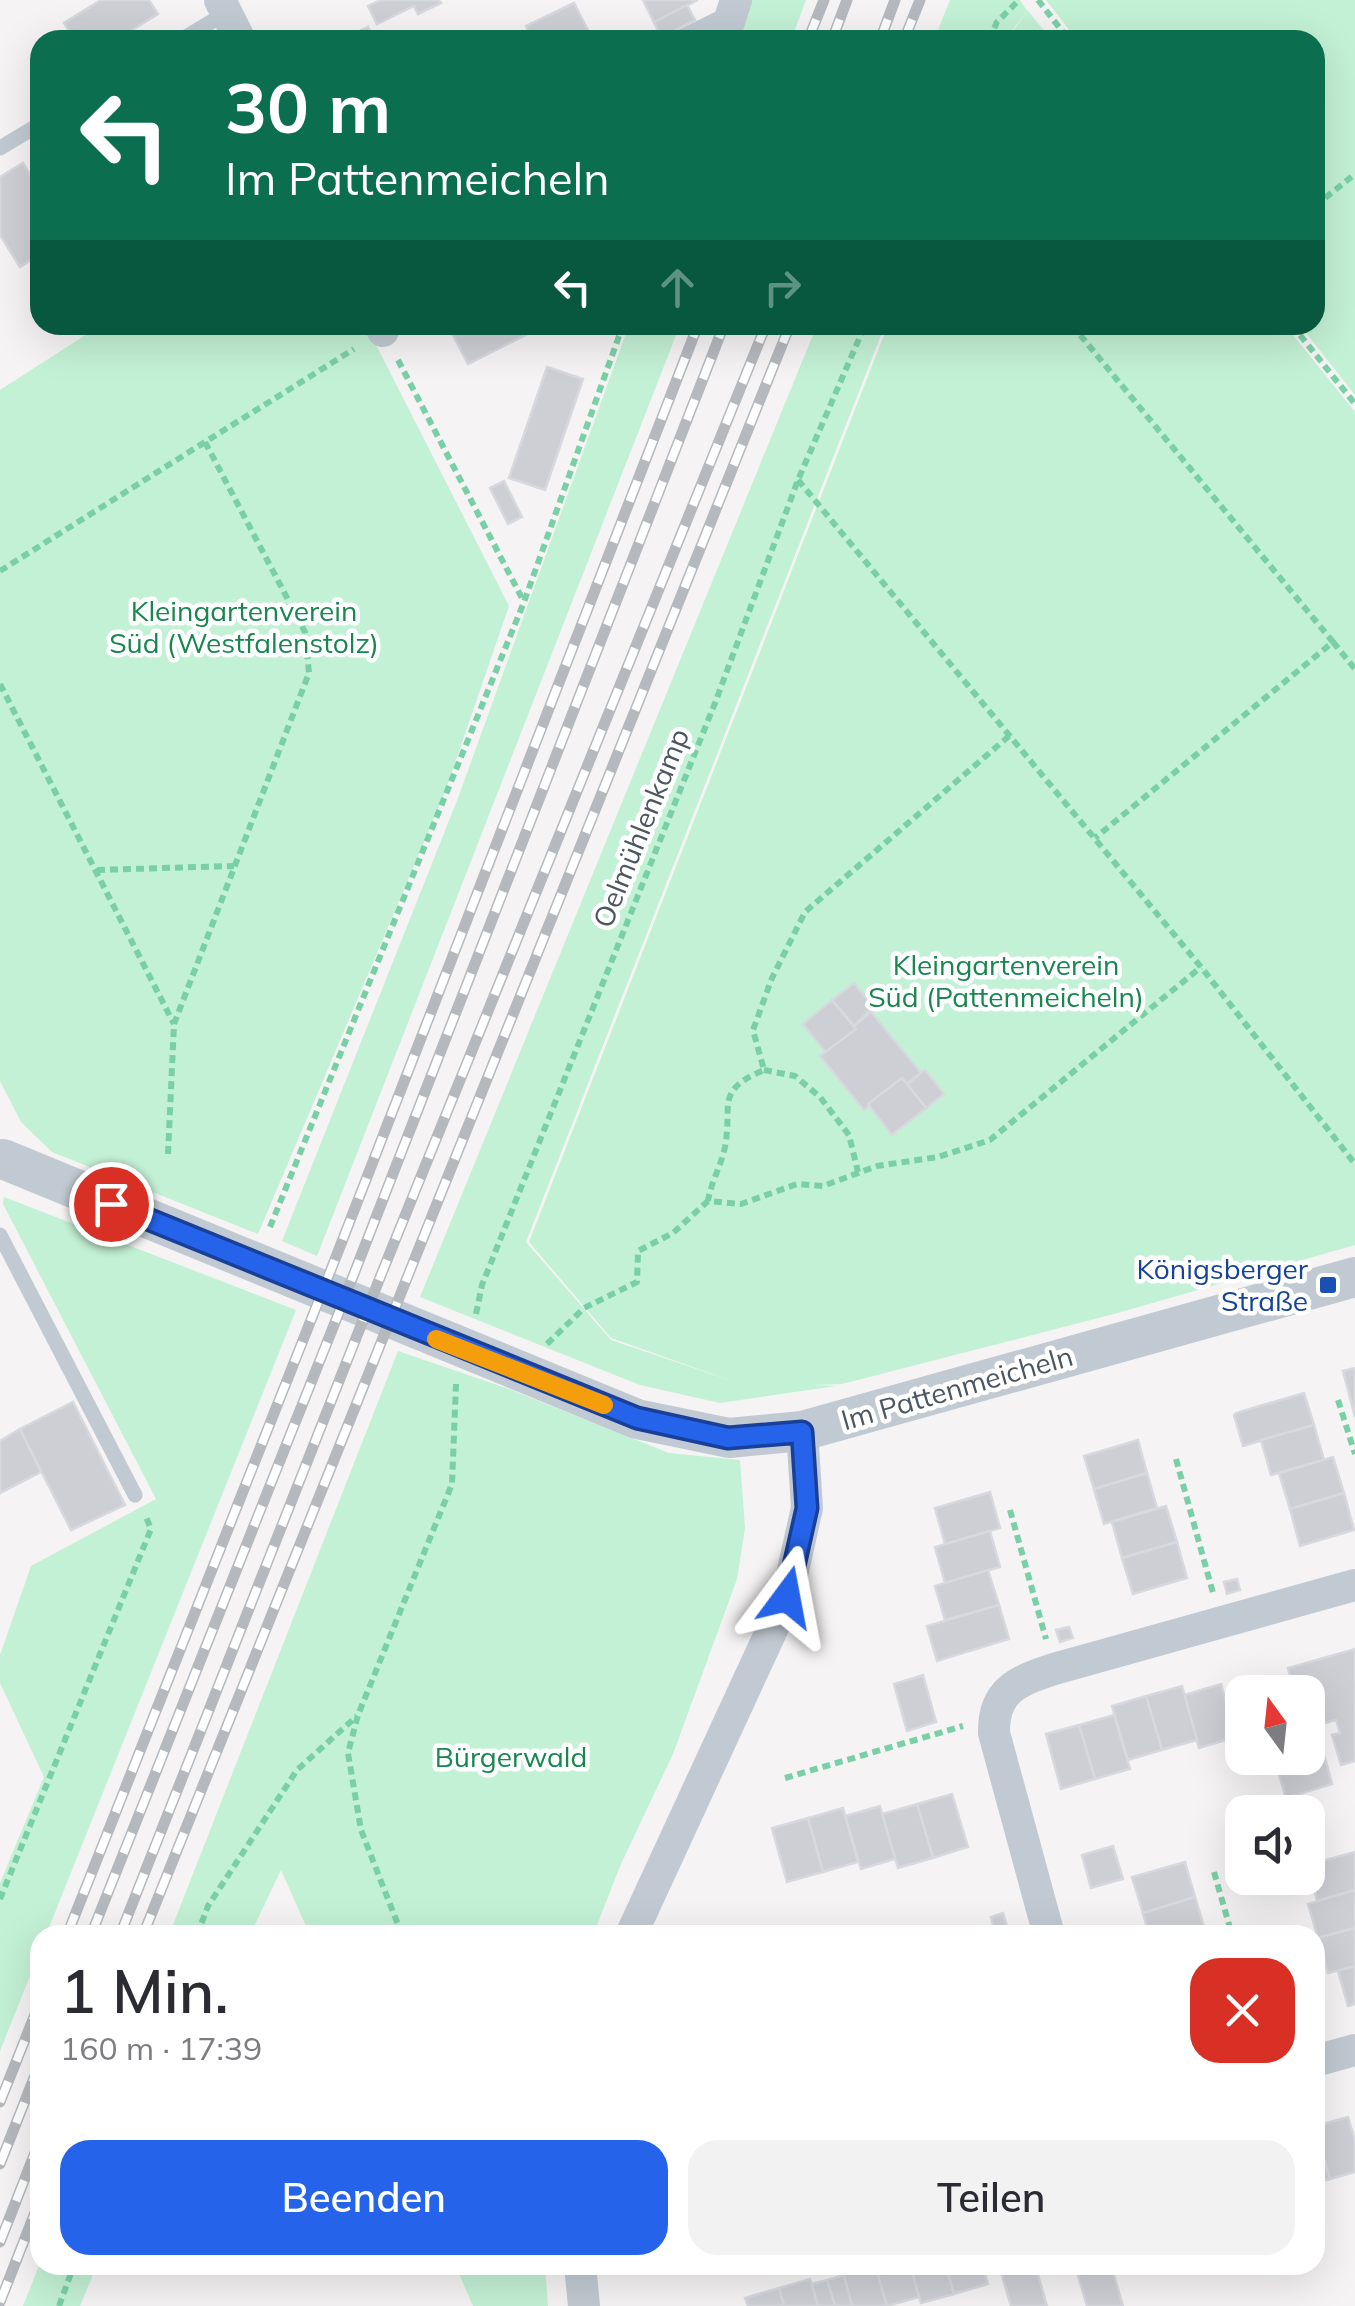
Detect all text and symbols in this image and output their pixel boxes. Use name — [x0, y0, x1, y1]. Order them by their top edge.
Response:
text: 30 m — [225, 63, 391, 151]
icon: left — [60, 70, 190, 200]
text: Im Pattenmeicheln — [225, 150, 610, 206]
icon: left — [545, 260, 600, 315]
icon: ahead — [650, 260, 705, 315]
icon: right — [755, 260, 810, 315]
park label: Kleingartenverein Süd (Westfalenstolz) — [109, 593, 379, 660]
street label: Oelmühlenkamp — [585, 723, 696, 932]
park label: Kleingartenverein Süd (Pattenmeicheln) — [868, 947, 1144, 1014]
pin — [69, 1162, 154, 1247]
icon: arrive — [84, 1177, 139, 1232]
place label: Königsberger Straße — [1136, 1251, 1309, 1318]
marker: Königsberger Straße — [1317, 1274, 1339, 1296]
street label: Im Pattenmeicheln — [837, 1338, 1077, 1437]
position arrow — [735, 1545, 839, 1649]
north arrow — [1225, 1675, 1325, 1775]
map controls — [1225, 1675, 1325, 1895]
park label: Bürgerwald — [435, 1739, 587, 1774]
button: sound — [1225, 1795, 1325, 1895]
text: 1 Min. — [60, 1953, 229, 2028]
button: close — [1190, 1958, 1295, 2063]
text: 160 m · 17:39 — [60, 2028, 262, 2068]
button: Beenden — [60, 2140, 668, 2255]
button: Teilen — [688, 2140, 1295, 2255]

